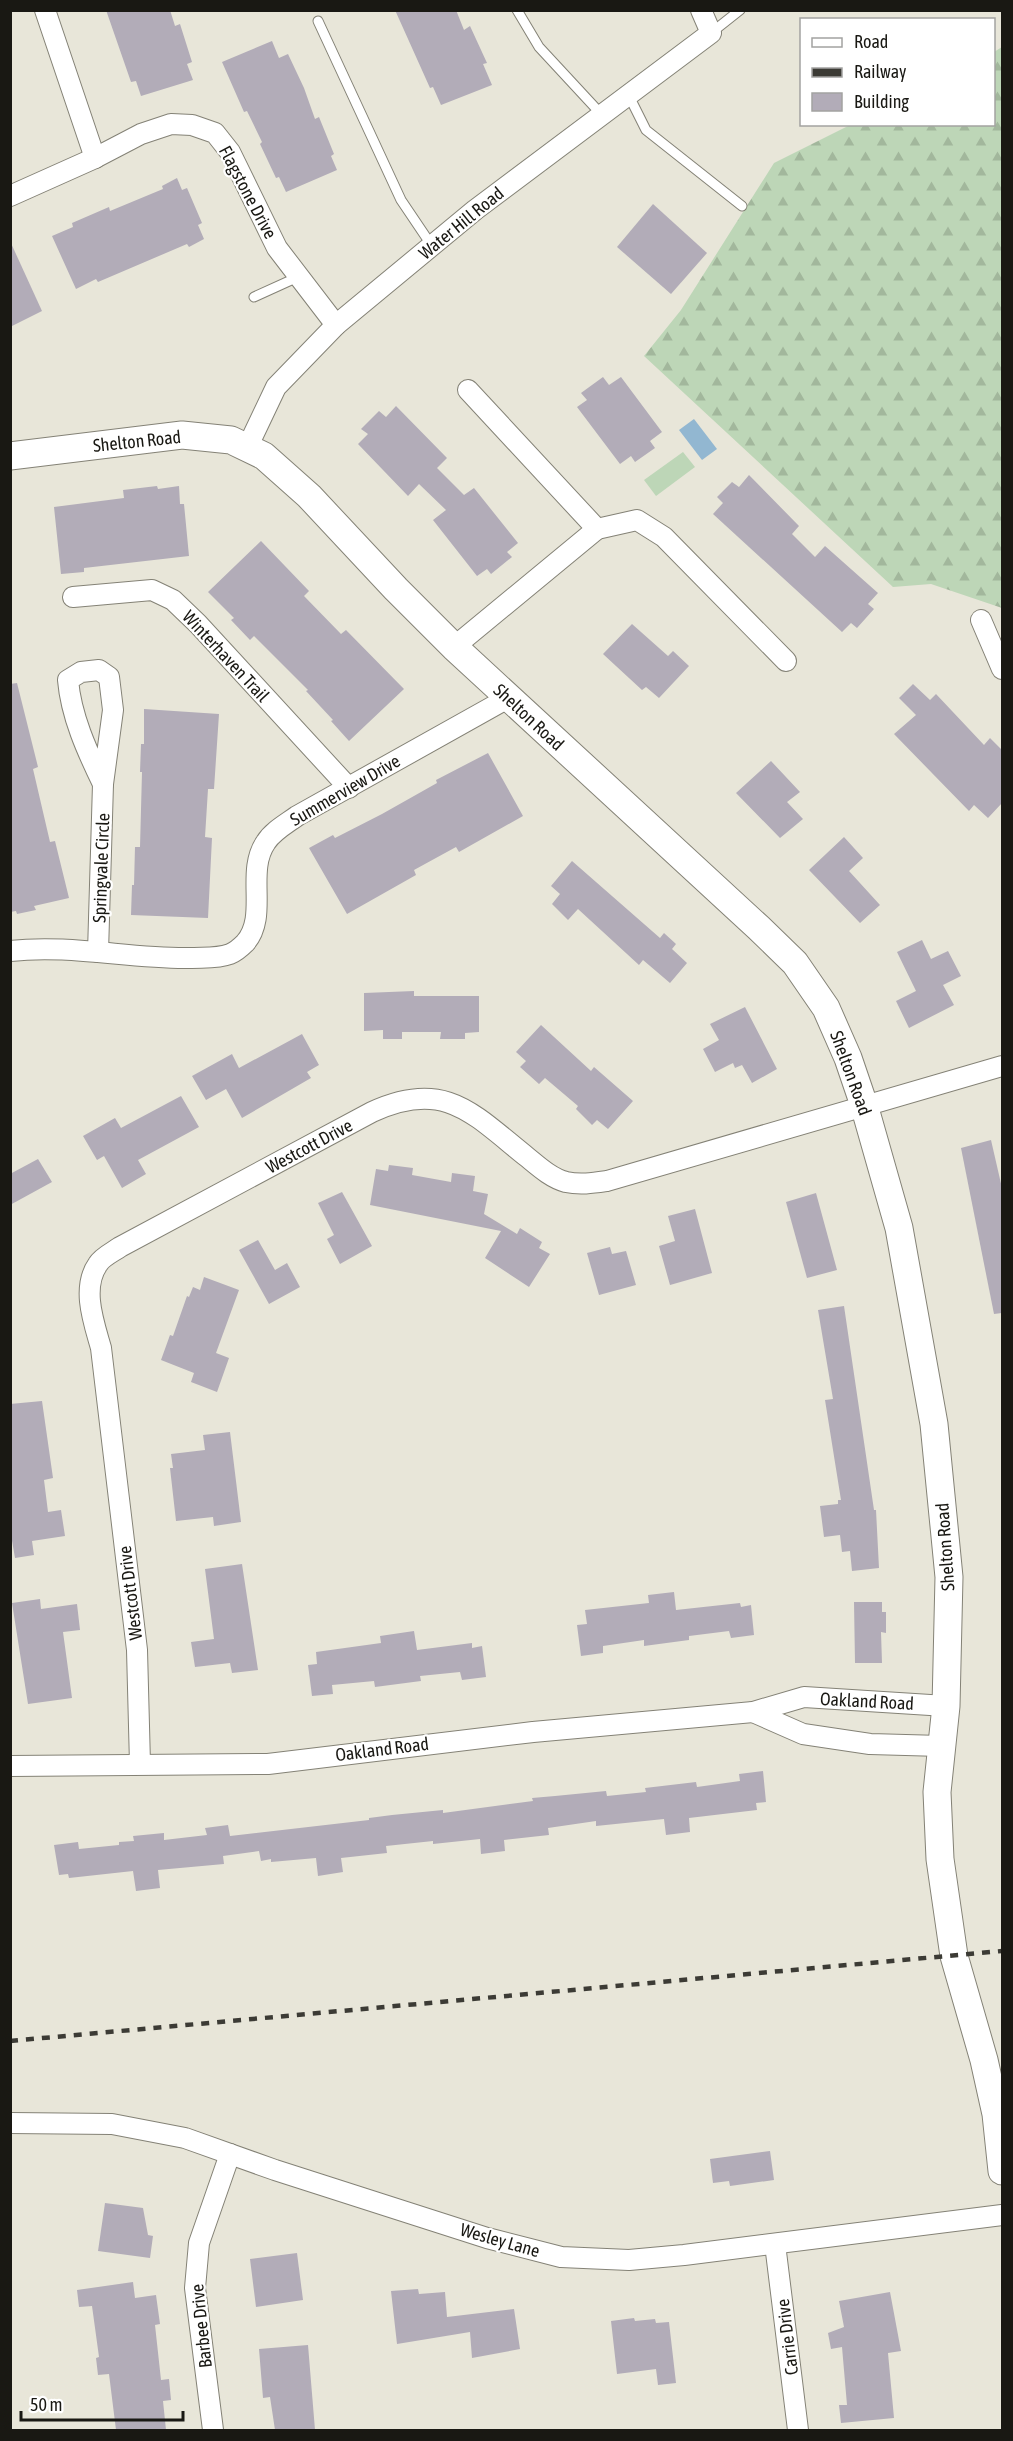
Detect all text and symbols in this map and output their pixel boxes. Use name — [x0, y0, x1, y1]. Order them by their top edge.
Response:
legend — [800, 18, 995, 126]
text: Road — [854, 31, 888, 52]
text: Railway — [854, 61, 906, 82]
text: Building — [854, 91, 909, 112]
street label: Flagstone Drive — [215, 142, 281, 242]
street label: Water Hill Road — [414, 182, 508, 264]
street label: Shelton Road — [92, 426, 182, 456]
street label: Winterhaven Trail — [178, 606, 274, 706]
street label: Shelton Road — [490, 679, 568, 755]
street label: Summerview Drive — [286, 750, 404, 830]
street label: Springvale Circle — [89, 813, 113, 923]
street label: Shelton Road — [826, 1028, 876, 1118]
street label: Westcott Drive — [262, 1114, 356, 1178]
street label: Shelton Road — [931, 1502, 959, 1592]
street label: Westcott Drive — [114, 1545, 146, 1641]
street label: Oakland Road — [819, 1688, 915, 1714]
street label: Oakland Road — [334, 1733, 430, 1765]
street label: Wesley Lane — [458, 2219, 542, 2261]
street label: Barbee Drive — [186, 2283, 216, 2369]
street label: Carrie Drive — [772, 2298, 802, 2376]
scale bar — [21, 2384, 183, 2422]
text: 50 m — [30, 2394, 62, 2415]

